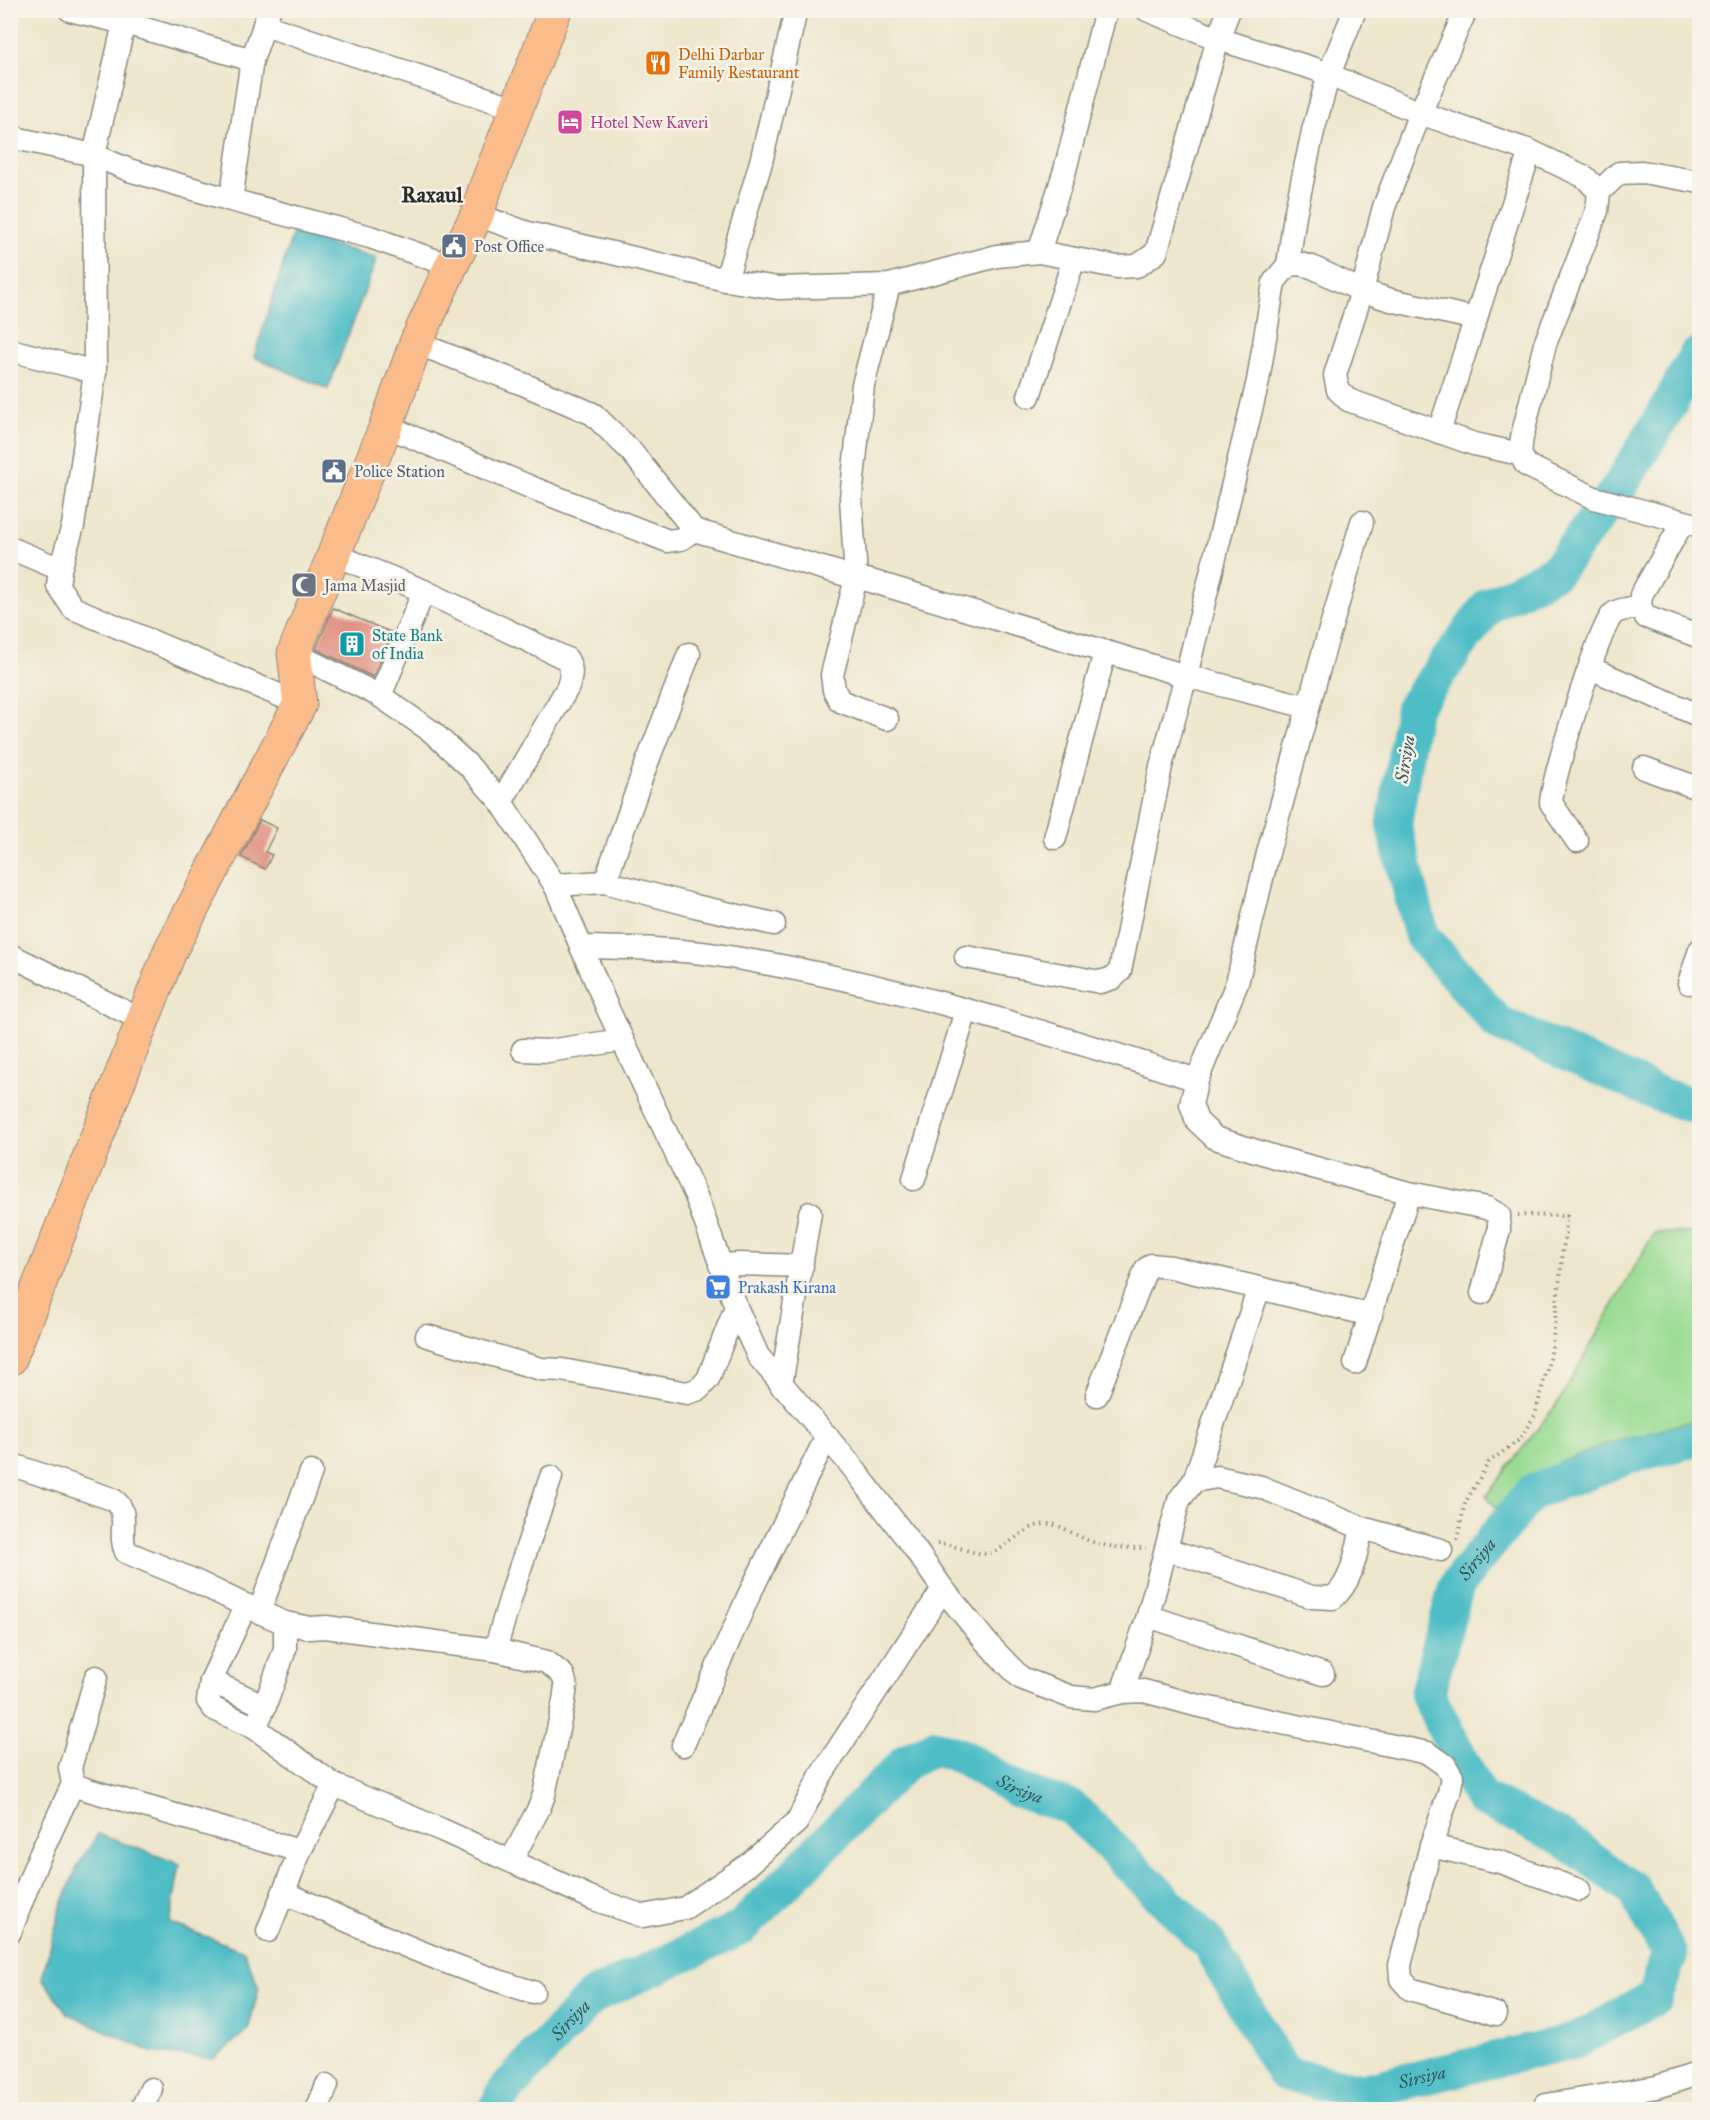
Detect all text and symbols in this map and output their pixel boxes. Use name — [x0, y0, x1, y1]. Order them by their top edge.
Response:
place label: Delhi Darbar Family Restaurant — [678, 45, 800, 82]
restaurant icon: Delhi Darbar Family Restaurant — [643, 48, 673, 78]
hotel icon: Hotel New Kaveri — [555, 107, 585, 137]
place label: Hotel New Kaveri — [590, 113, 709, 132]
district label: Raxaul — [401, 181, 464, 208]
public building icon: Post Office — [439, 231, 469, 261]
place label: Post Office — [474, 237, 545, 256]
public building icon: Police Station — [319, 456, 349, 486]
place label: Police Station — [354, 462, 445, 481]
mosque icon: Jama Masjid — [289, 570, 319, 600]
place label: Jama Masjid — [322, 576, 406, 596]
place label: State Bank of India — [372, 626, 443, 663]
building icon: State Bank of India — [337, 629, 367, 659]
water label: Sirsiya — [1390, 733, 1420, 785]
supermarket icon: Prakash Kirana — [703, 1272, 733, 1302]
place label: Prakash Kirana — [738, 1278, 836, 1297]
water label: Sirsiya — [1453, 1533, 1501, 1586]
water label: Sirsiya — [992, 1769, 1046, 1809]
water label: Sirsiya — [545, 1995, 595, 2046]
water label: Sirsiya — [1395, 2061, 1448, 2094]

